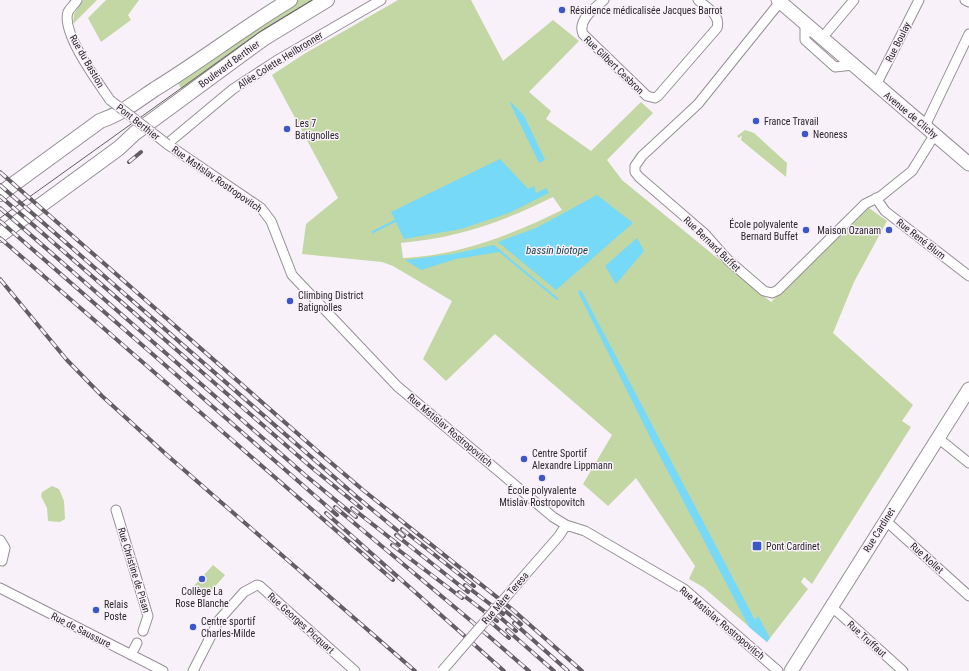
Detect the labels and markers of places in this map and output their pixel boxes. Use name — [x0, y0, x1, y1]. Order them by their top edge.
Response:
marker: Résidence médicalisée Jacques Barrot — [557, 5, 567, 15]
place label: Résidence médicalisée Jacques Barrot — [570, 5, 723, 16]
marker: France Travail — [751, 116, 761, 126]
place label: France Travail — [764, 116, 819, 127]
place label: Les 7 Batignolles — [295, 118, 340, 141]
marker: Les 7 Batignolles — [282, 124, 292, 134]
marker: Neoness — [800, 129, 810, 139]
place label: Neoness — [813, 129, 848, 140]
place label: École polyvalente Bernard Buffet — [729, 218, 798, 242]
marker: École polyvalente Bernard Buffet — [801, 225, 811, 235]
place label: Maison Ozanam — [817, 225, 881, 236]
marker: Maison Ozanam — [884, 225, 894, 235]
place label: Climbing District Batignolles — [298, 290, 364, 313]
marker: Climbing District Batignolles — [285, 296, 295, 306]
place label: Centre Sportif Alexandre Lippmann — [532, 448, 613, 471]
marker: Centre Sportif Alexandre Lippmann — [519, 454, 529, 464]
marker: École polyvalente Mtislav Rostropovitch — [537, 473, 547, 483]
place label: École polyvalente Mtislav Rostropovitch — [499, 484, 585, 508]
marker: Pont Cardinet — [751, 540, 763, 552]
place label: Pont Cardinet — [766, 541, 820, 552]
marker: Collège La Rose Blanche — [197, 574, 207, 584]
place label: Collège La Rose Blanche — [175, 586, 229, 609]
place label: Relais Poste — [104, 599, 128, 622]
marker: Relais Poste — [91, 605, 101, 615]
place label: Centre sportif Charles-Milde — [201, 616, 256, 639]
marker: Centre sportif Charles-Milde — [188, 622, 198, 632]

